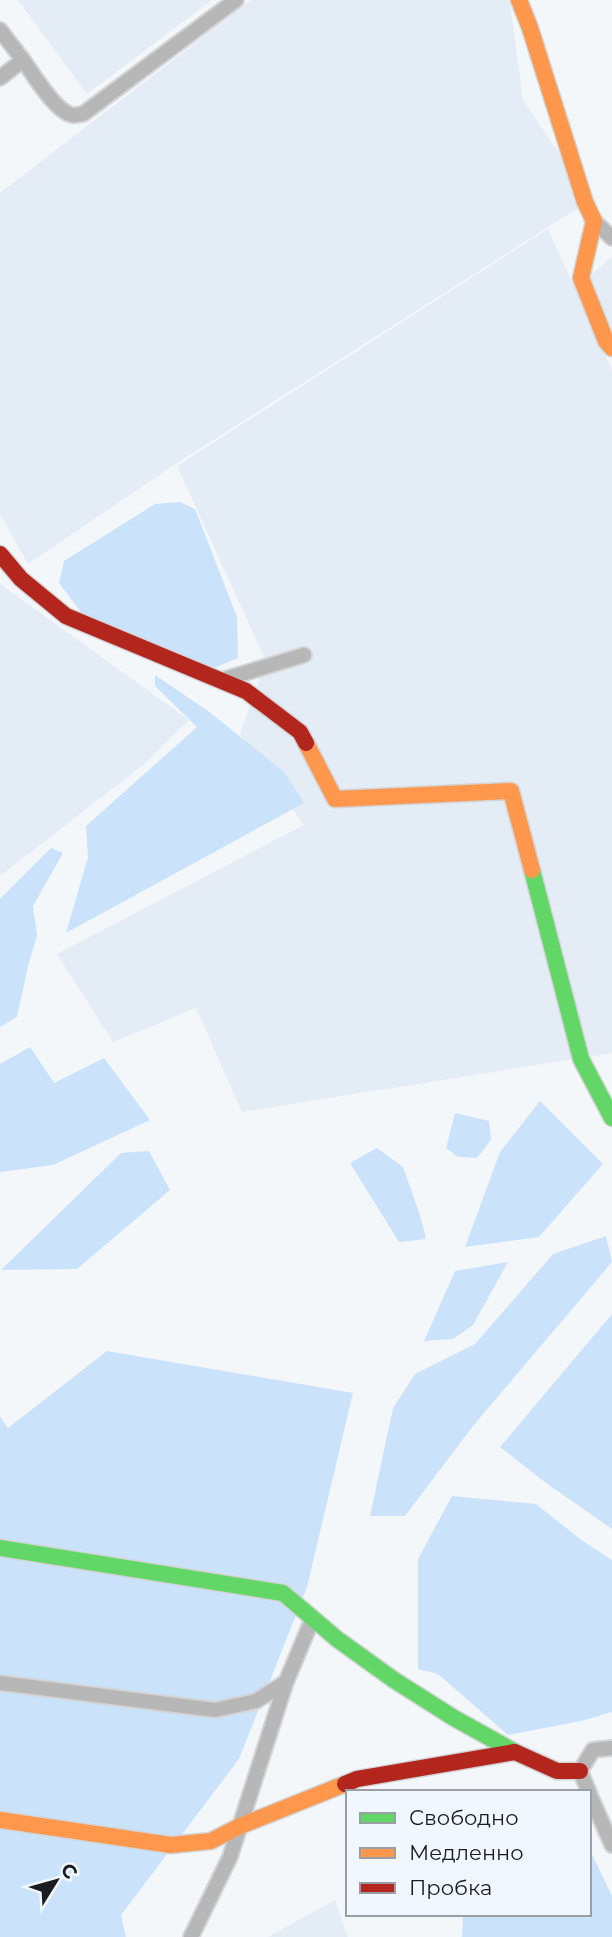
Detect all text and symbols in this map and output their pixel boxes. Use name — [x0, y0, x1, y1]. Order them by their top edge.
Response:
legend — [346, 1790, 591, 1916]
text: Свободно — [409, 1805, 519, 1830]
text: Медленно — [409, 1840, 524, 1865]
north arrow — [21, 1846, 91, 1916]
text: С — [56, 1859, 83, 1884]
text: Пробка — [409, 1875, 492, 1900]

